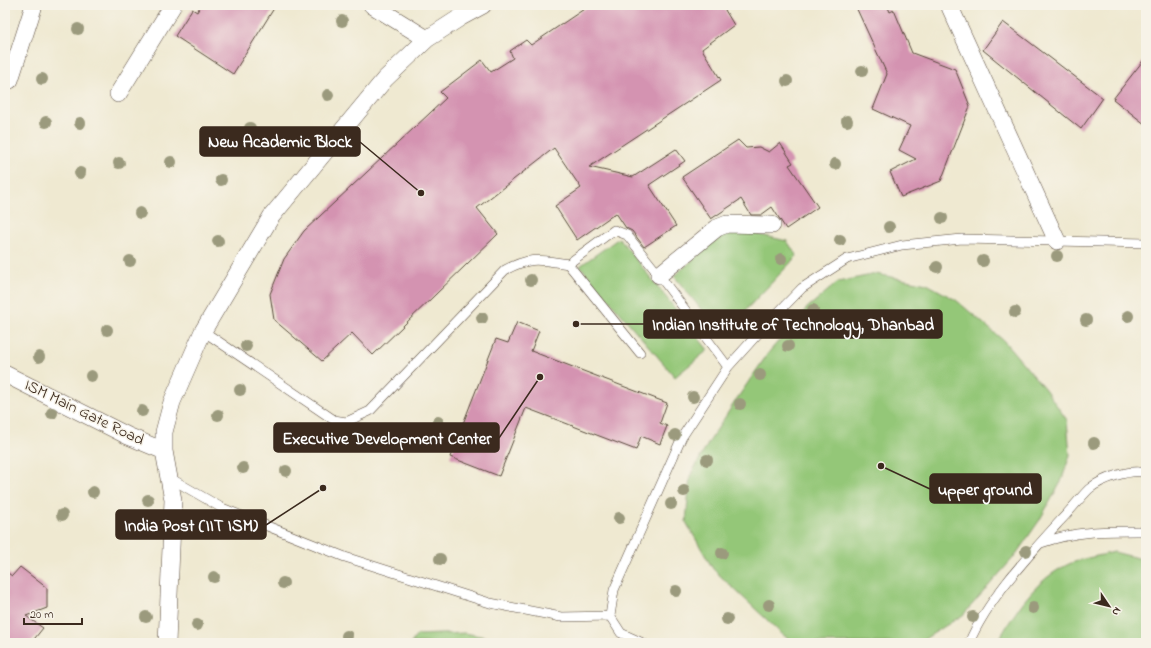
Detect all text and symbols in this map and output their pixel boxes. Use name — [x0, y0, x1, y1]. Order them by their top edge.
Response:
callout: New Academic Block — [200, 127, 360, 156]
text: New Academic Block — [208, 130, 353, 155]
callout: Indian Institute of Technology, Dhanbad — [644, 310, 942, 338]
text: Indian Institute of Technology, Dhanbad — [652, 313, 934, 340]
street label: ISM Main Gate Road — [20, 374, 148, 452]
callout: Executive Development Center — [274, 423, 499, 452]
text: Executive Development Center — [282, 427, 492, 452]
callout: upper ground — [930, 474, 1041, 503]
text: upper ground — [938, 478, 1033, 505]
callout: India Post (IIT ISM) — [116, 510, 266, 539]
text: India Post (IIT ISM) — [124, 514, 258, 539]
north arrow — [1089, 586, 1129, 626]
scale bar — [24, 600, 82, 626]
text: N — [1108, 604, 1125, 619]
text: 20 m — [30, 606, 53, 624]

